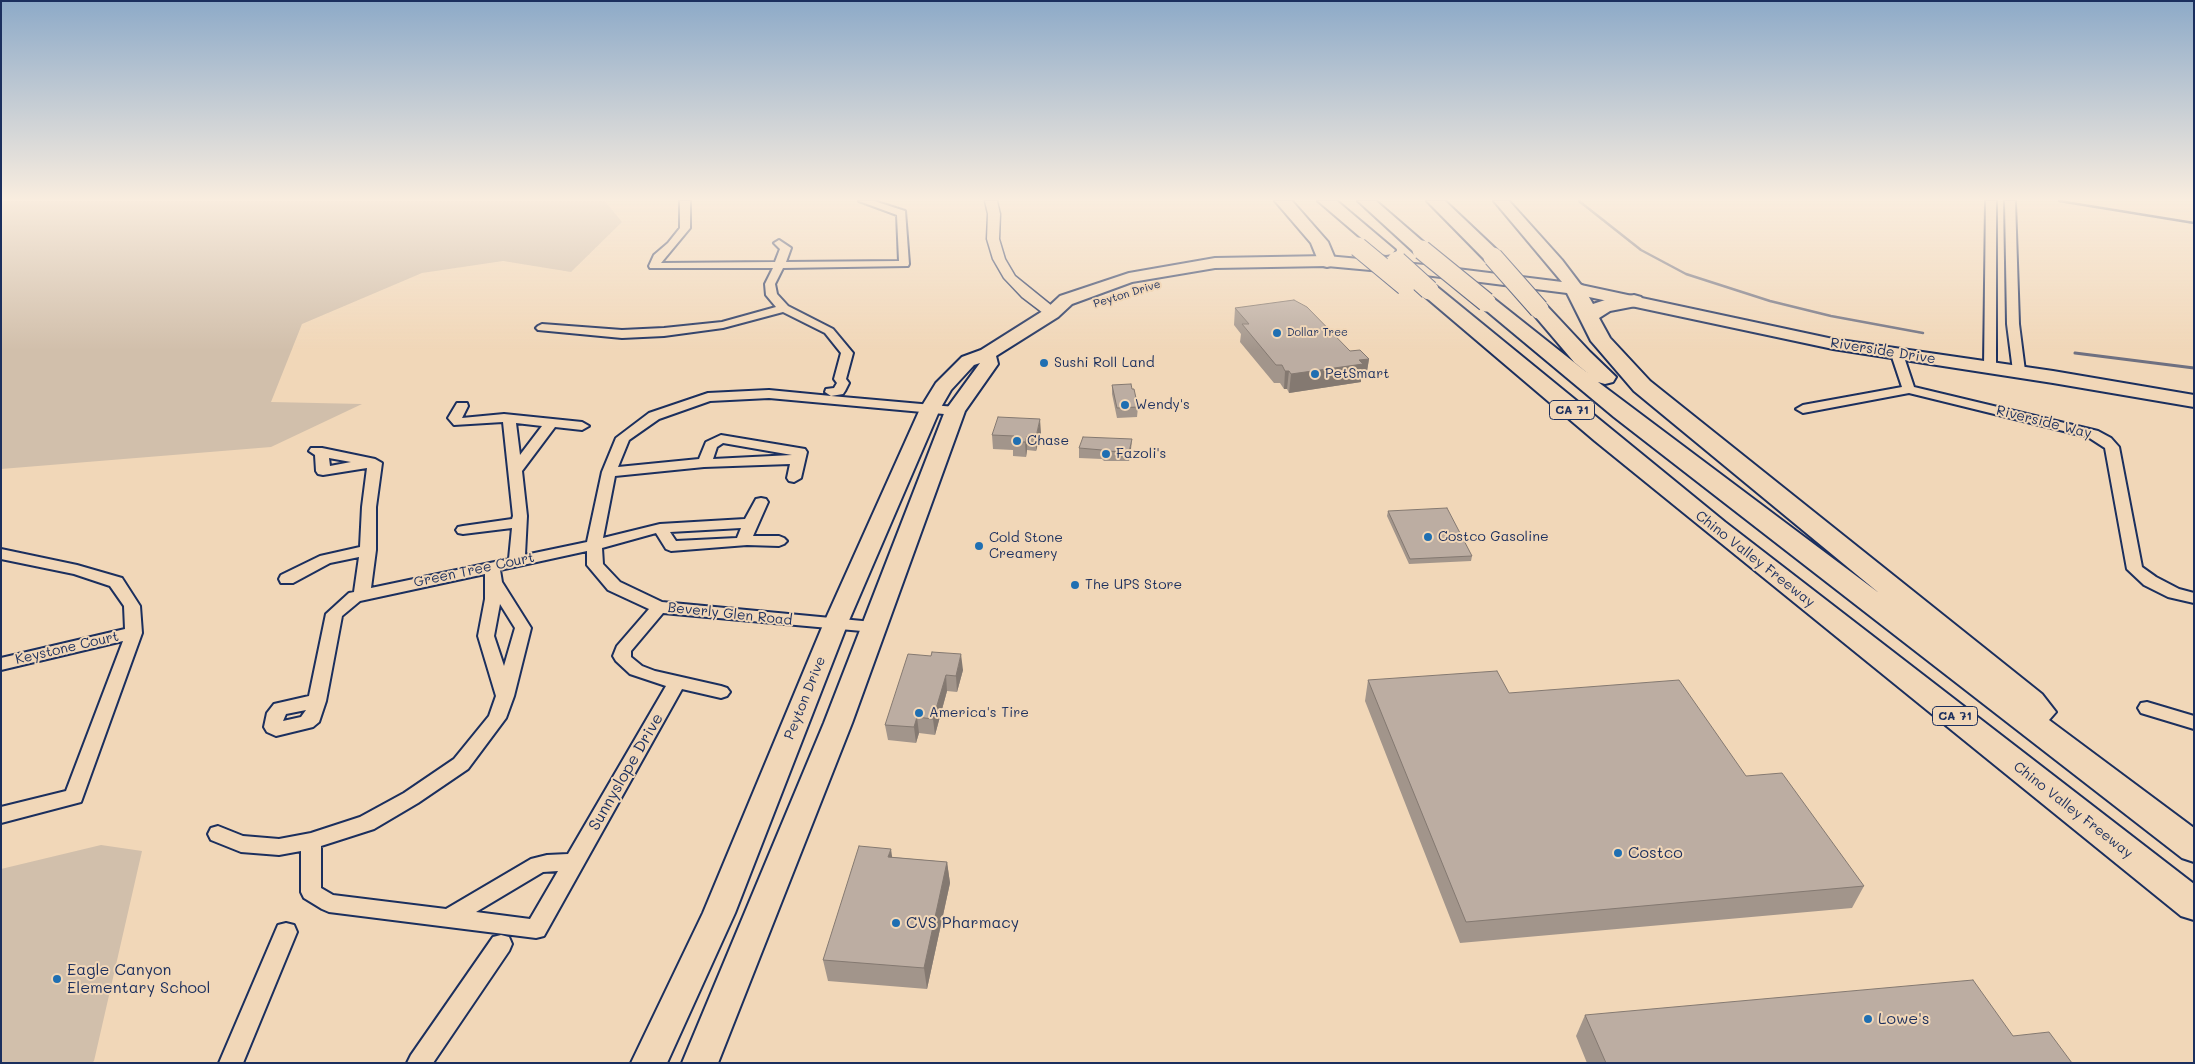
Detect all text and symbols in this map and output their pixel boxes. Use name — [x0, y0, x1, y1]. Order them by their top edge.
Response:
street label: Peyton Drive — [1092, 278, 1162, 310]
place label: Dollar Tree — [1287, 326, 1348, 340]
marker: Dollar Tree — [1271, 327, 1283, 339]
street label: Riverside Drive — [1829, 334, 1937, 368]
place label: Sushi Roll Land — [1054, 355, 1155, 371]
marker: Sushi Roll Land — [1038, 357, 1050, 369]
place label: PetSmart — [1325, 366, 1389, 382]
marker: PetSmart — [1309, 368, 1321, 380]
place label: Wendy's — [1135, 397, 1190, 413]
marker: Wendy's — [1119, 399, 1131, 411]
road number: CA 71 — [1550, 400, 1594, 420]
street label: Riverside Way — [1995, 402, 2093, 442]
place label: Chase — [1027, 433, 1069, 449]
marker: Chase — [1011, 435, 1023, 447]
place label: Fazoli's — [1116, 446, 1166, 462]
marker: Fazoli's — [1100, 448, 1112, 460]
street label: Chino Valley Freeway — [1692, 507, 1818, 611]
place label: Costco Gasoline — [1438, 529, 1549, 545]
place label: Cold Stone Creamery — [989, 530, 1063, 562]
marker: Costco Gasoline — [1422, 531, 1434, 543]
marker: Cold Stone Creamery — [973, 540, 985, 552]
street label: Green Tree Court — [412, 549, 536, 591]
place label: The UPS Store — [1085, 577, 1182, 593]
marker: The UPS Store — [1069, 579, 1081, 591]
street label: Beverly Glen Road — [667, 599, 793, 629]
street label: Keystone Court — [14, 628, 120, 668]
street label: Peyton Drive — [781, 654, 829, 742]
place label: America's Tire — [929, 705, 1029, 721]
road number: CA 71 — [1932, 706, 1978, 726]
marker: America's Tire — [913, 707, 925, 719]
street label: Sunnyslope Drive — [585, 710, 667, 834]
street label: Chino Valley Freeway — [2010, 758, 2136, 862]
place label: Costco — [1628, 843, 1683, 863]
marker: Costco — [1612, 847, 1624, 859]
place label: CVS Pharmacy — [906, 913, 1019, 933]
marker: CVS Pharmacy — [890, 917, 902, 929]
place label: Eagle Canyon Elementary School — [67, 960, 211, 998]
marker: Eagle Canyon Elementary School — [51, 973, 63, 985]
place label: Lowe's — [1878, 1009, 1930, 1029]
marker: Lowe's — [1862, 1013, 1874, 1025]

